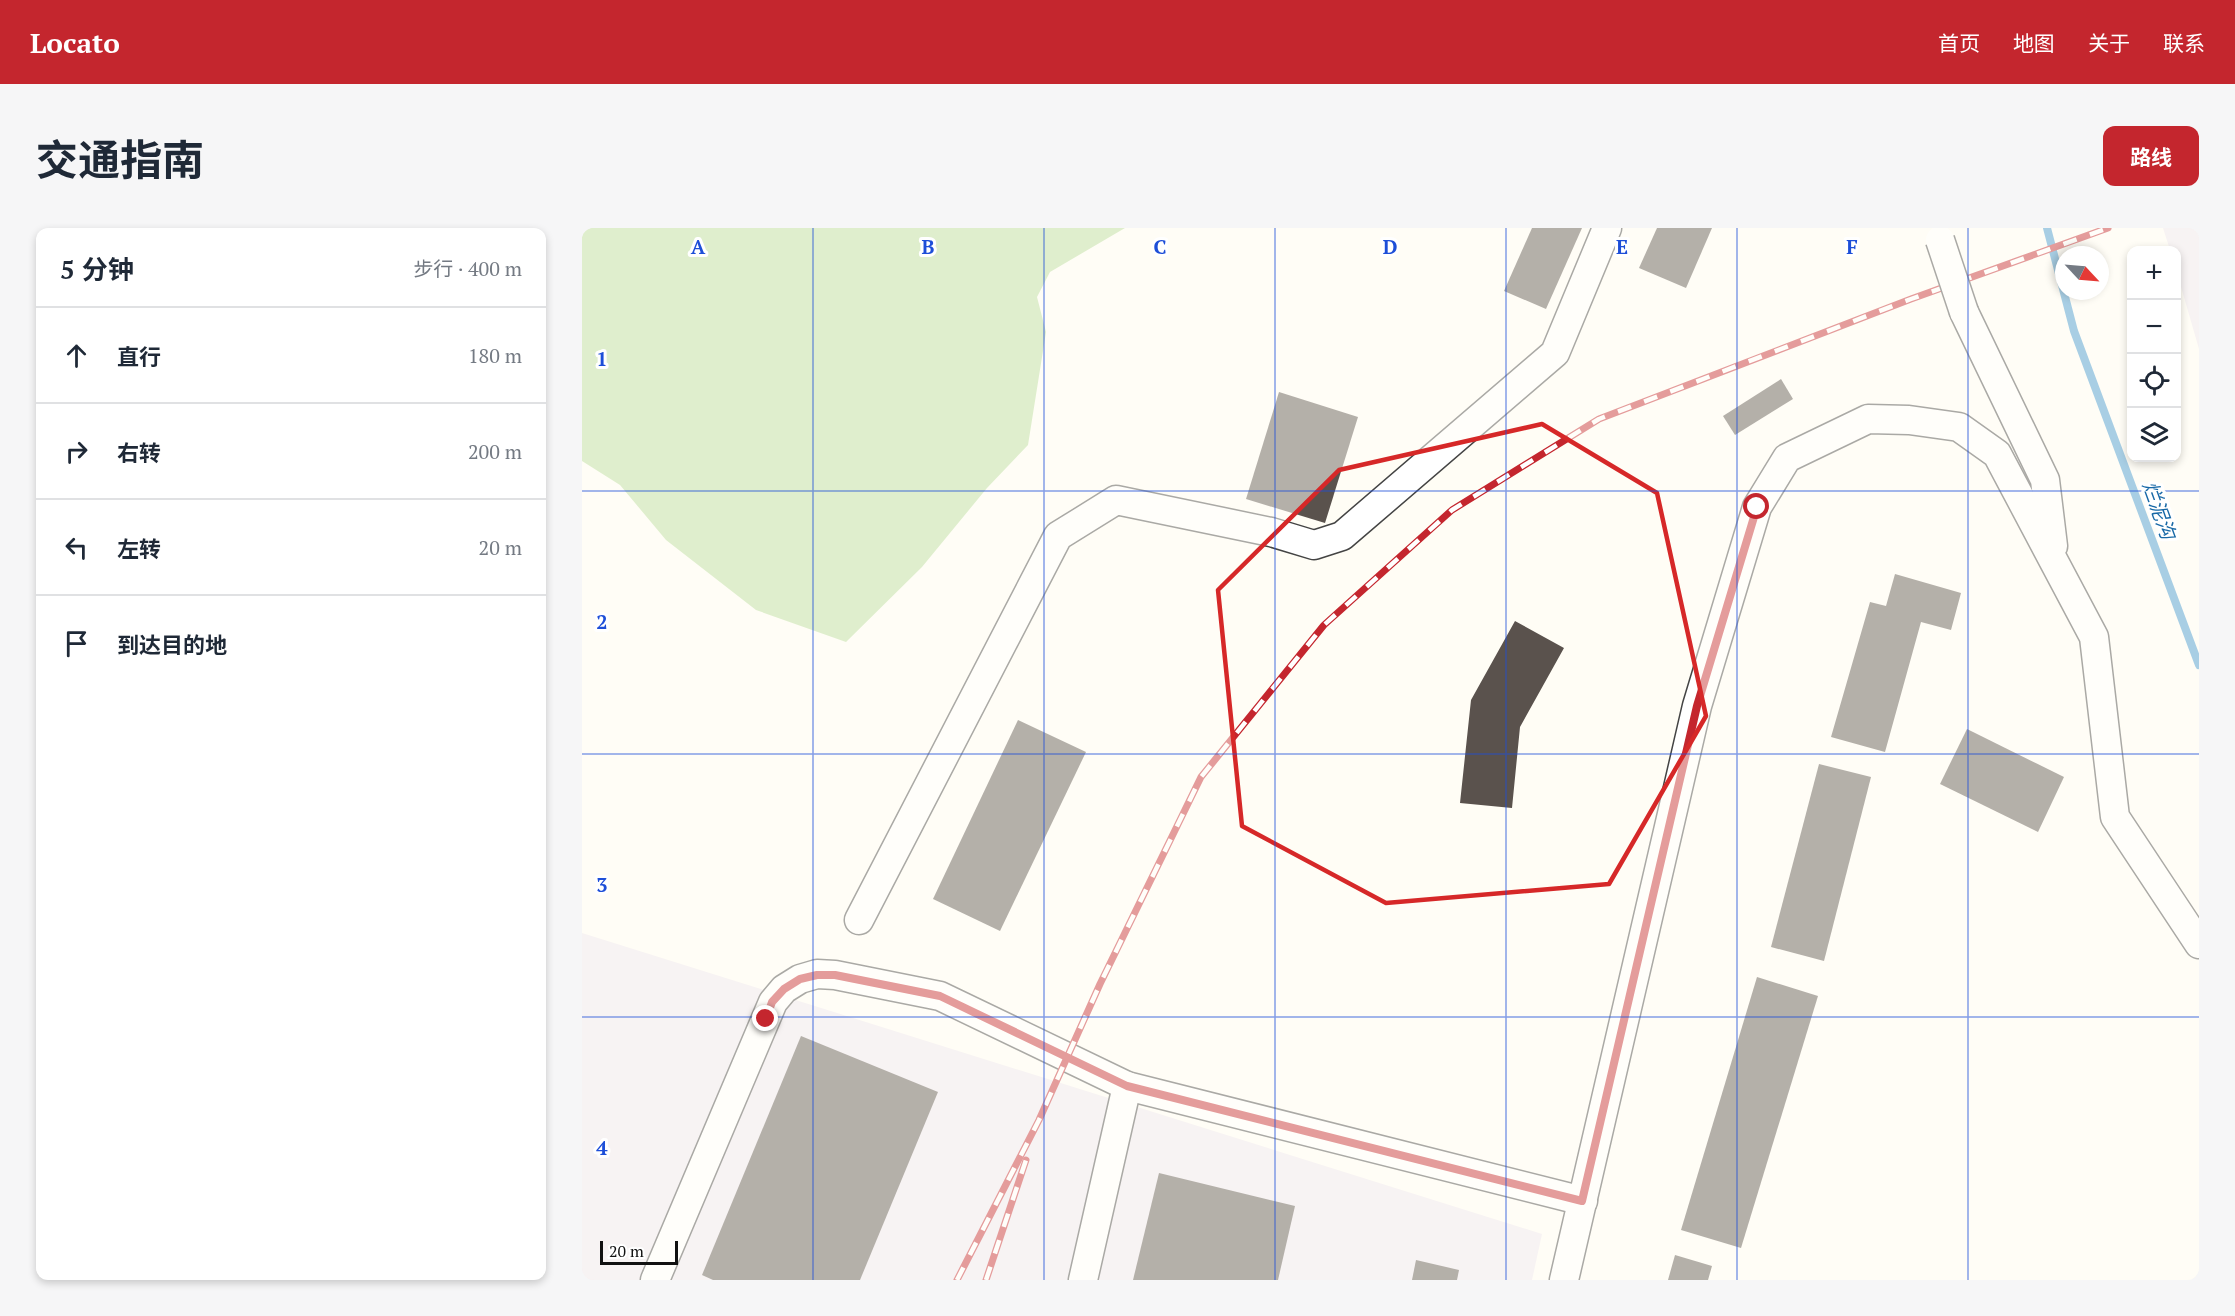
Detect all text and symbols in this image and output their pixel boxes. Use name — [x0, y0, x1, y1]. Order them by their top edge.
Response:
text: Locato — [30, 24, 120, 61]
text: 首页 — [1938, 29, 1980, 57]
text: 地图 — [2013, 29, 2055, 57]
text: 关于 — [2088, 29, 2130, 57]
text: 联系 — [2163, 29, 2205, 57]
button: 路线 — [2103, 126, 2199, 186]
text: 交通指南 — [36, 131, 204, 187]
text: A — [691, 233, 706, 260]
text: B — [922, 233, 935, 260]
text: C — [1153, 233, 1167, 260]
text: D — [1383, 233, 1397, 260]
text: E — [1616, 233, 1628, 260]
text: F — [1846, 233, 1858, 260]
north arrow — [2055, 246, 2109, 300]
map controls — [2127, 246, 2181, 462]
button: + — [2127, 246, 2181, 300]
text: 5 分钟 — [60, 252, 134, 286]
text: 步行 · 400 m — [413, 255, 522, 282]
button: − — [2127, 300, 2181, 354]
icon: ahead — [60, 339, 93, 372]
text: 直行 — [117, 342, 161, 371]
text: 180 m — [468, 342, 522, 369]
text: 1 — [596, 345, 608, 372]
button: locate — [2127, 354, 2181, 408]
button: layers — [2127, 408, 2181, 462]
icon: right — [60, 435, 93, 468]
text: 右转 — [117, 438, 161, 467]
text: 200 m — [468, 438, 522, 465]
water label: 烂泥沟 — [2137, 477, 2183, 545]
route start — [1743, 493, 1769, 519]
icon: left — [60, 531, 93, 564]
text: 左转 — [117, 534, 161, 563]
text: 20 m — [479, 534, 522, 561]
text: 2 — [596, 608, 608, 635]
icon: arrive — [60, 627, 93, 660]
text: 到达目的地 — [117, 630, 227, 659]
text: 3 — [596, 871, 608, 898]
route end — [752, 1005, 778, 1031]
text: 4 — [596, 1134, 608, 1161]
scale bar — [600, 1238, 678, 1266]
text: 20 m — [609, 1240, 644, 1262]

